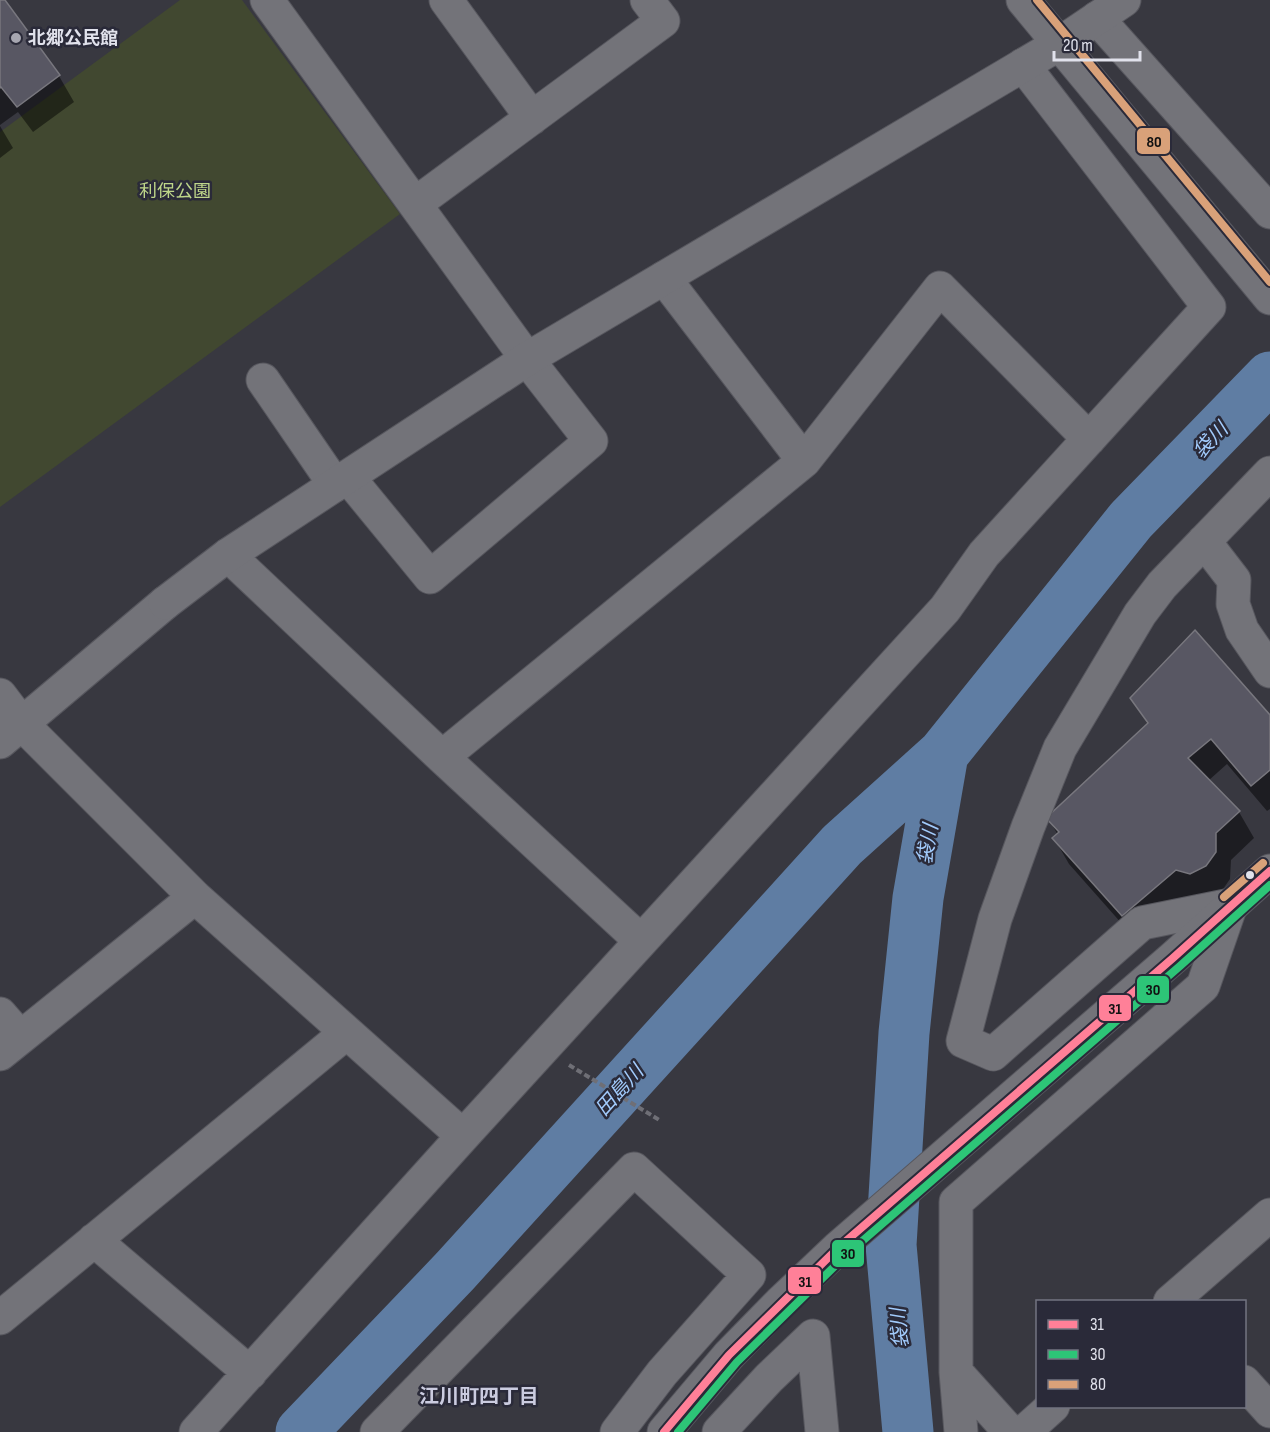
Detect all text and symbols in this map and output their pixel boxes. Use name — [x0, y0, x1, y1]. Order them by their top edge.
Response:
scale bar — [1054, 24, 1140, 62]
place label: 北郷公民館 — [28, 28, 118, 49]
marker: 北郷公民館 — [9, 31, 23, 45]
text: 20 m — [1063, 35, 1093, 56]
line badge: 80 — [1136, 127, 1171, 155]
text: 80 — [1146, 133, 1162, 152]
park label: 利保公園 — [139, 181, 211, 202]
water label: 袋川 — [1188, 417, 1235, 463]
water label: 袋川 — [913, 820, 944, 866]
unlabelled marker — [1244, 869, 1256, 881]
line badge: 30 — [1136, 975, 1170, 1004]
text: 30 — [1146, 981, 1160, 1000]
line badge: 31 — [1098, 994, 1132, 1022]
text: 31 — [1108, 1000, 1122, 1019]
water label: 田島川 — [591, 1059, 650, 1121]
line badge: 30 — [831, 1239, 865, 1268]
text: 30 — [841, 1245, 855, 1264]
line badge: 31 — [787, 1266, 822, 1295]
text: 31 — [798, 1273, 812, 1292]
legend — [1036, 1300, 1246, 1408]
water label: 袋川 — [886, 1305, 914, 1349]
text: 31 — [1090, 1314, 1105, 1335]
text: 30 — [1090, 1344, 1106, 1365]
text: 80 — [1090, 1374, 1106, 1395]
district label: 江川町四丁目 — [419, 1385, 539, 1409]

